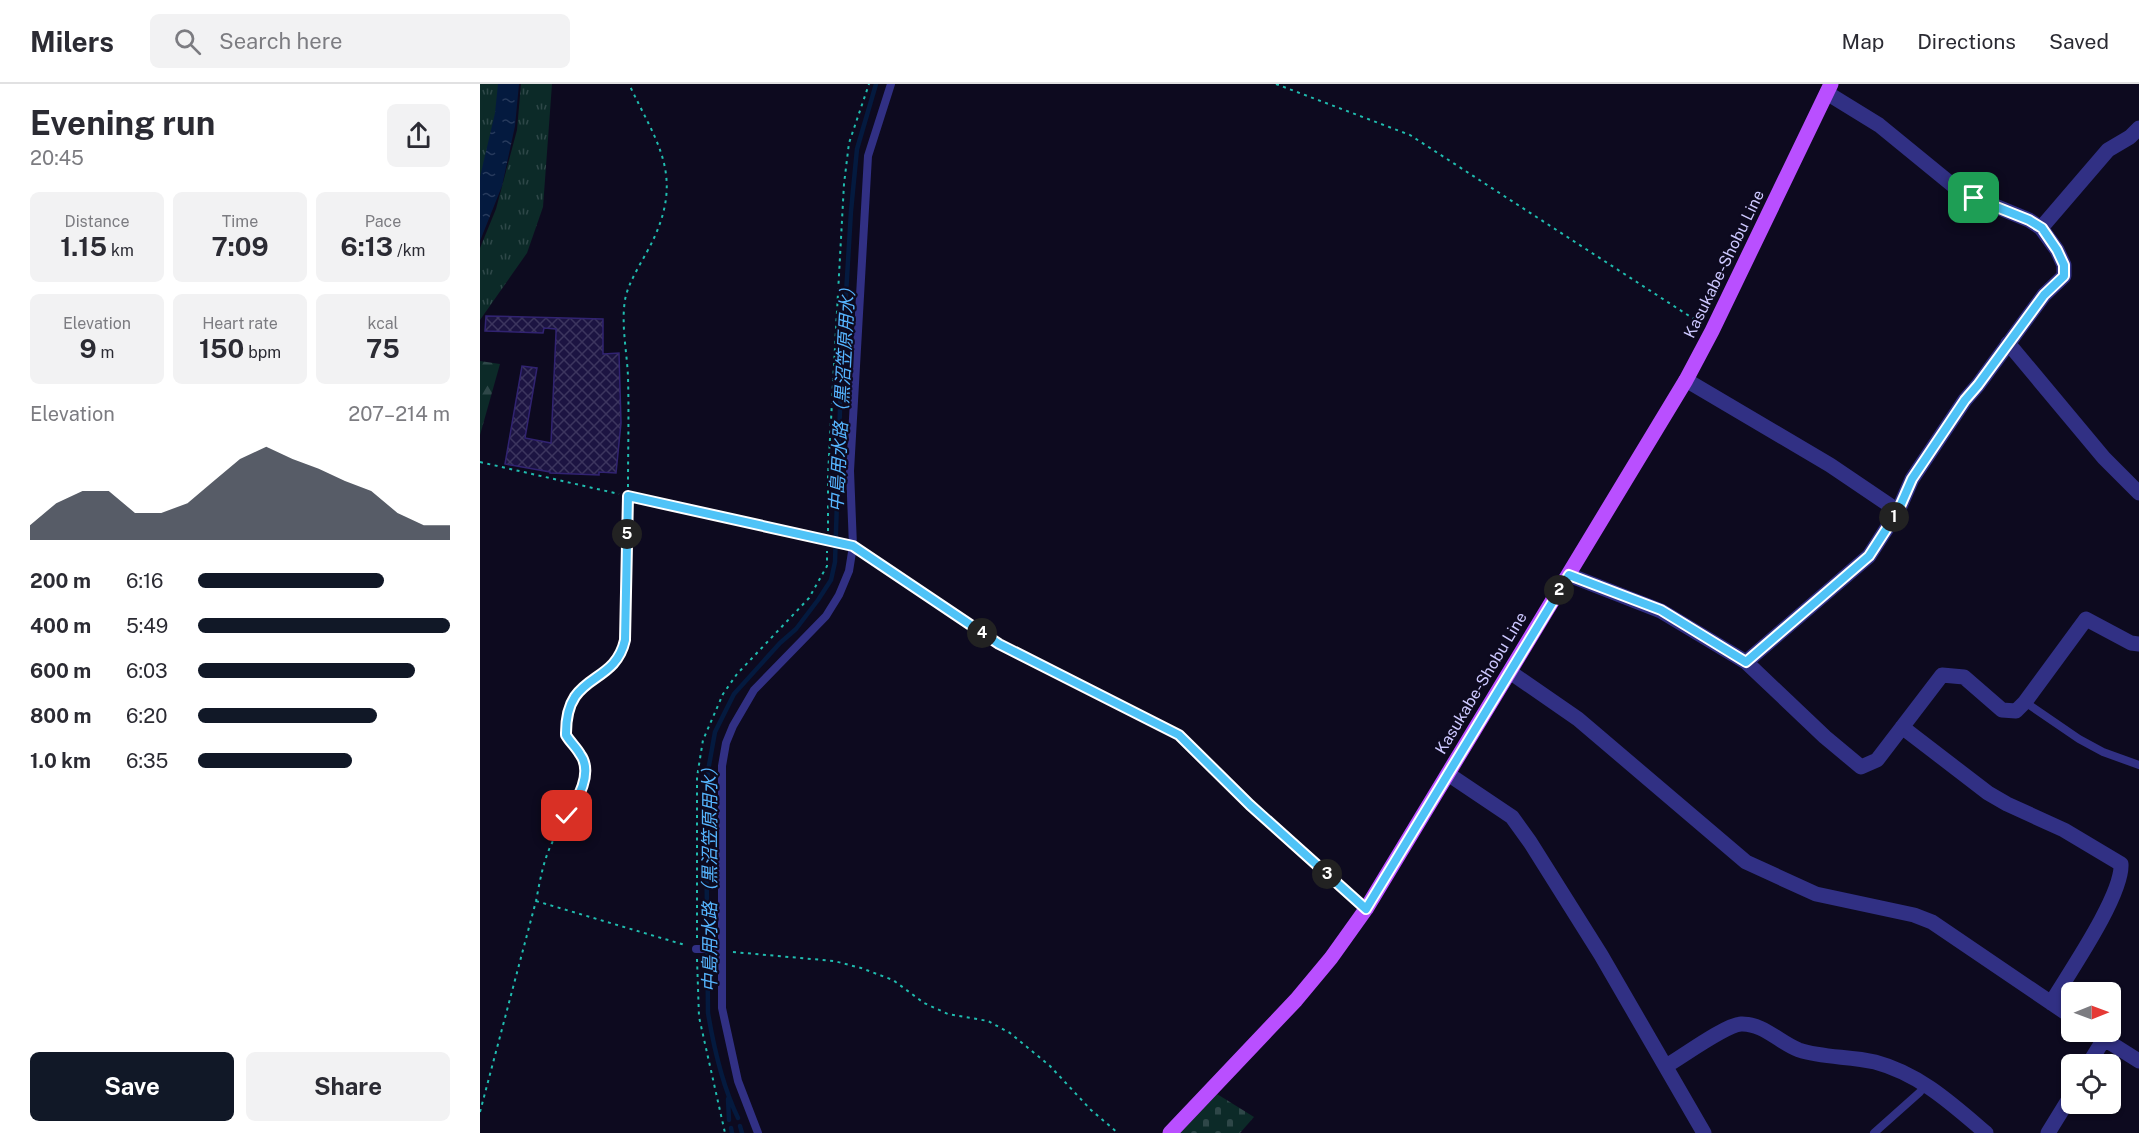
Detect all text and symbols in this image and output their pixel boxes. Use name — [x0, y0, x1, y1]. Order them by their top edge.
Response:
search box — [150, 14, 570, 68]
text: Milers — [30, 25, 114, 58]
icon: search — [171, 25, 204, 58]
text: Search here — [219, 28, 343, 54]
text: Map — [1842, 29, 1884, 54]
text: Directions — [1917, 29, 2016, 54]
text: Saved — [2049, 29, 2109, 54]
text: Evening run — [30, 104, 215, 142]
button: share — [387, 104, 450, 167]
text: 20:45 — [30, 146, 84, 170]
pin — [1948, 172, 1999, 223]
icon: arrive — [1957, 181, 1990, 214]
street label: Kasukabe-Shobu Line — [1680, 187, 1768, 341]
text: Distance — [65, 212, 129, 231]
text: Time — [222, 212, 258, 231]
text: Pace — [365, 212, 401, 231]
text: 1.15 — [60, 231, 107, 262]
text: 7:09 — [211, 231, 269, 262]
text: 6:13 — [341, 231, 393, 262]
text: km — [107, 241, 134, 260]
text: /km — [393, 241, 425, 260]
water label: 中島用水路（黒沼笠原用水） — [825, 278, 859, 512]
text: Elevation — [63, 314, 131, 333]
text: Heart rate — [202, 314, 278, 333]
text: kcal — [368, 314, 398, 333]
text: 9 — [80, 333, 97, 364]
text: 150 — [199, 333, 244, 364]
text: 75 — [366, 333, 400, 364]
text: m — [97, 343, 114, 362]
text: bpm — [244, 343, 281, 362]
text: Elevation — [30, 402, 115, 426]
text: 207–214 m — [348, 402, 450, 426]
pin: 1 — [1879, 502, 1909, 532]
text: 1 — [1891, 507, 1897, 526]
pin: 5 — [612, 519, 642, 549]
text: 5 — [622, 524, 632, 543]
text: 200 m — [30, 569, 91, 593]
text: 6:16 — [126, 569, 164, 593]
pin: 2 — [1544, 575, 1574, 605]
text: 2 — [1554, 580, 1564, 599]
street label: Kasukabe-Shobu Line — [1431, 609, 1531, 757]
text: 400 m — [30, 614, 91, 638]
text: 5:49 — [126, 614, 168, 638]
pin: 4 — [967, 618, 997, 648]
text: 4 — [977, 623, 987, 642]
text: 600 m — [30, 659, 91, 683]
text: 6:03 — [126, 659, 168, 683]
text: 800 m — [30, 704, 92, 728]
text: 6:20 — [126, 704, 168, 728]
text: 1.0 km — [30, 749, 91, 773]
text: 6:35 — [126, 749, 168, 773]
water label: 中島用水路（黒沼笠原用水） — [699, 758, 720, 992]
pin — [541, 790, 592, 841]
icon: check — [550, 799, 583, 832]
pin: 3 — [1312, 859, 1342, 889]
text: 3 — [1322, 864, 1332, 883]
north arrow — [2061, 982, 2121, 1042]
map controls — [2061, 982, 2121, 1114]
button: Save — [30, 1052, 234, 1121]
button: Share — [246, 1052, 450, 1121]
button: locate — [2061, 1054, 2121, 1114]

